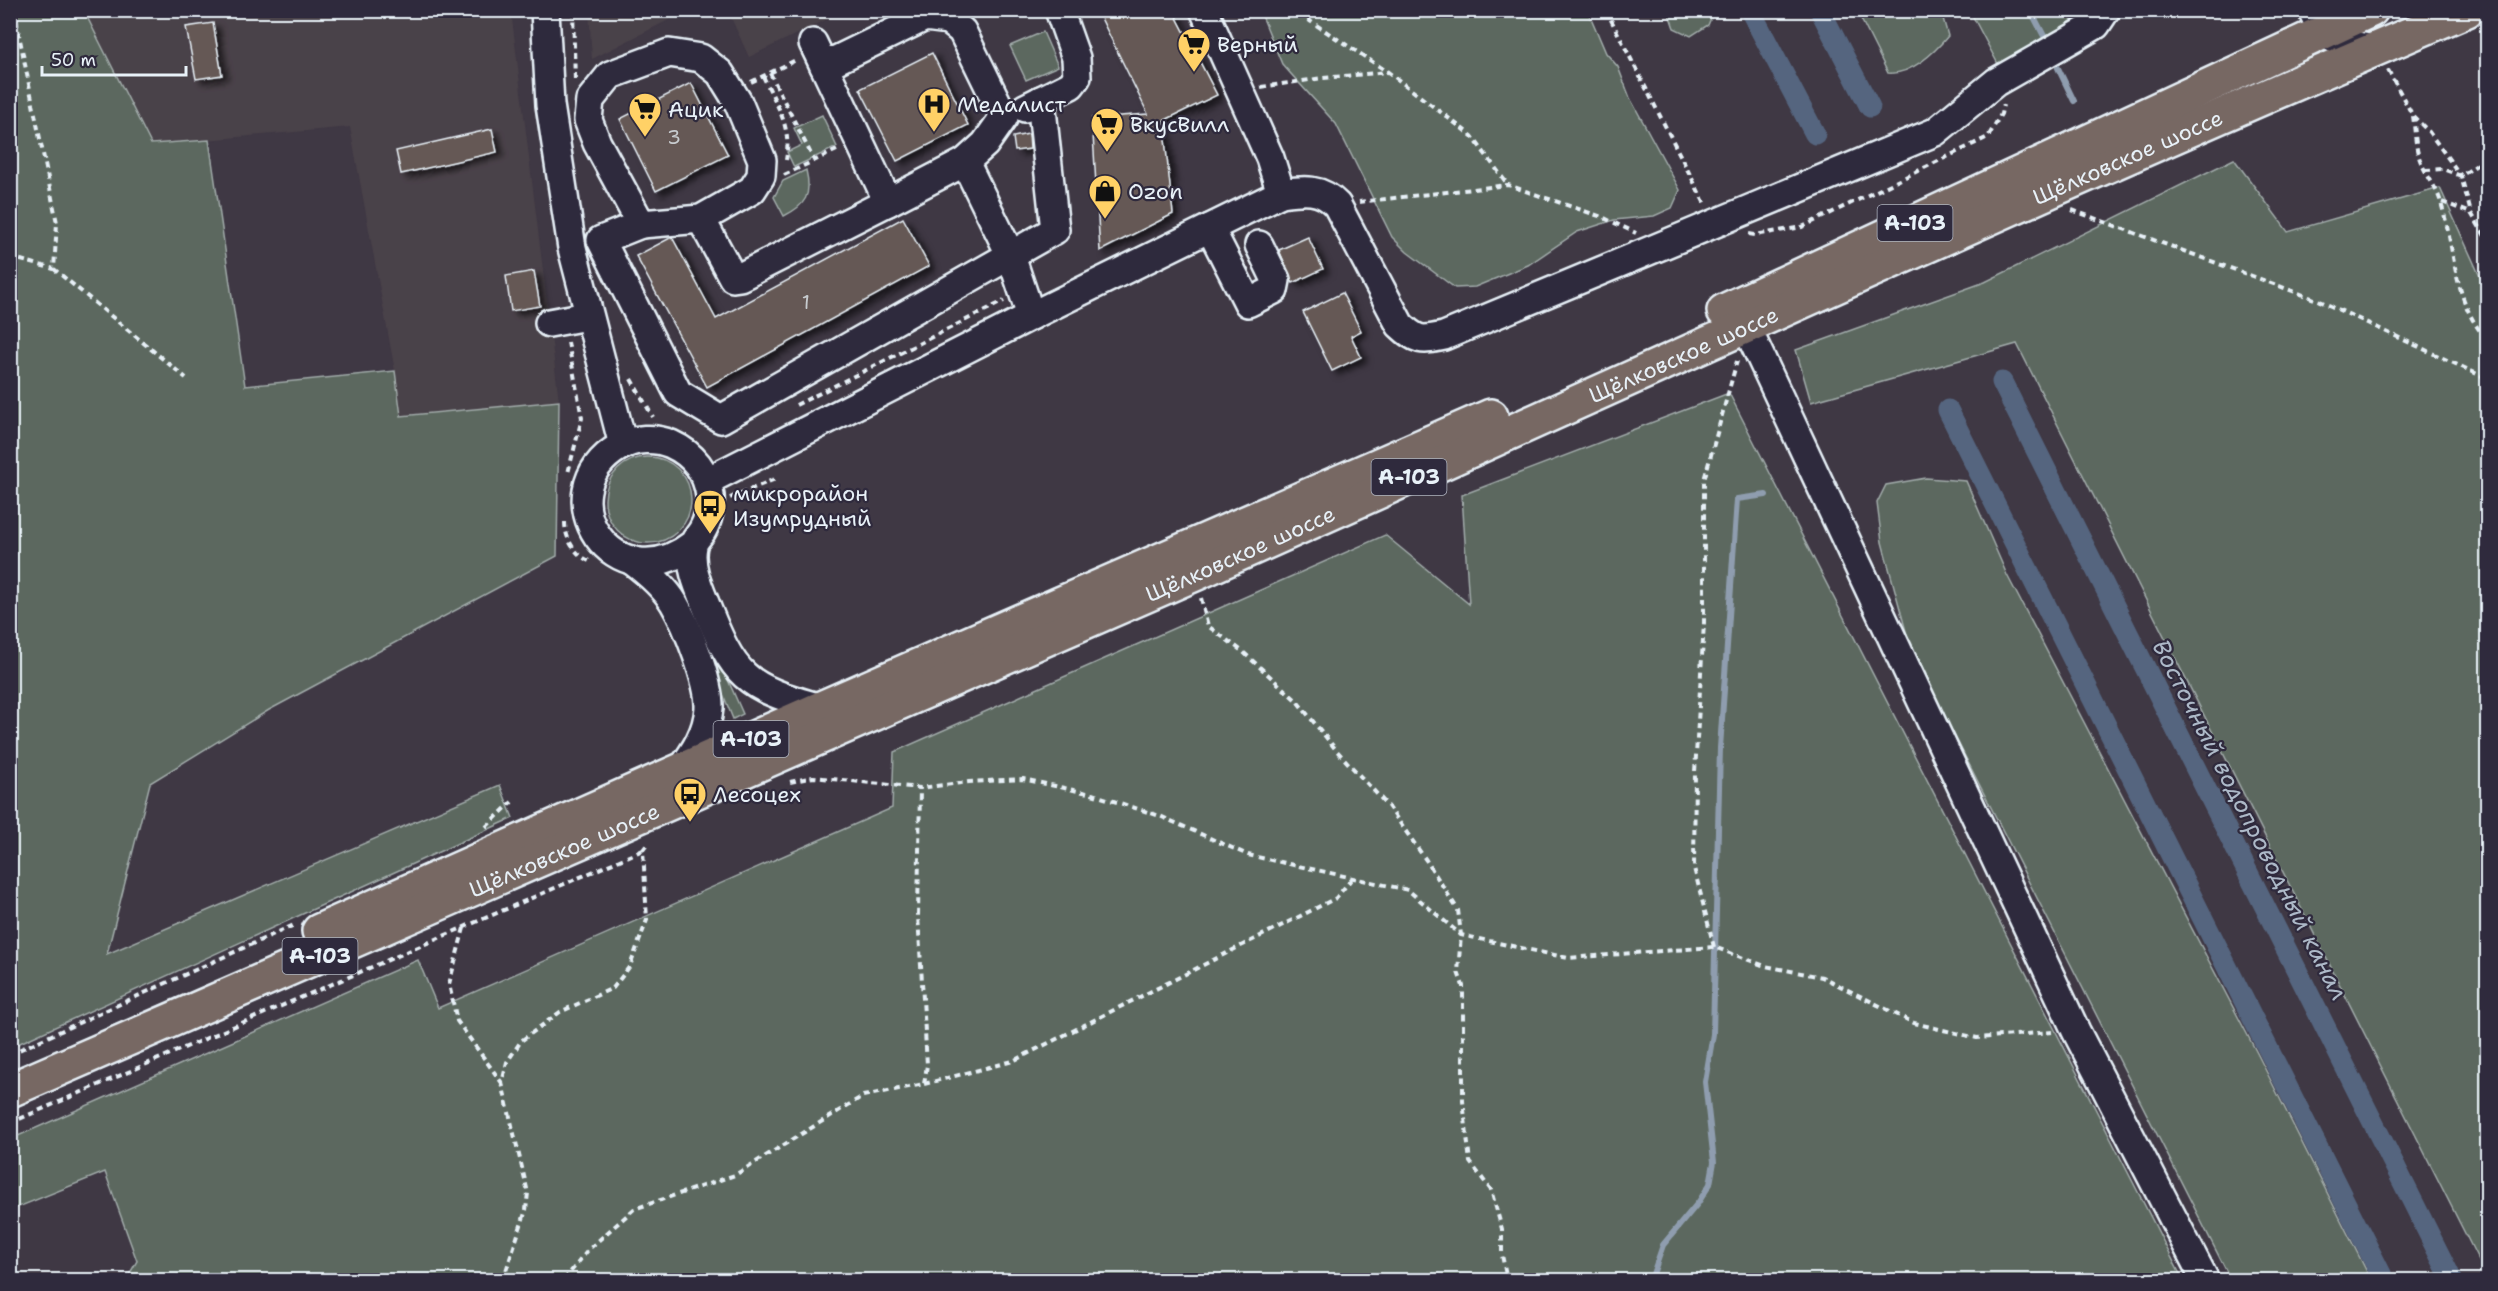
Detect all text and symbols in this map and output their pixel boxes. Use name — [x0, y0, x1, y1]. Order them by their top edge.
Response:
supermarket icon: Верный — [1176, 26, 1212, 73]
place label: Верный — [1217, 30, 1298, 59]
scale bar — [42, 39, 186, 77]
text: 50 m — [51, 48, 96, 72]
hospital icon: Медалист — [916, 86, 952, 133]
place label: Медалист — [957, 90, 1067, 119]
supermarket icon: Ацик — [627, 91, 663, 138]
place label: Ацик — [668, 95, 724, 124]
street label: Щёлковское шоссе — [2028, 103, 2227, 211]
supermarket icon: ВкусВилл — [1089, 106, 1125, 153]
place label: ВкусВилл — [1130, 110, 1229, 139]
house number: 3 — [667, 124, 681, 150]
shop icon: Ozon — [1087, 173, 1123, 220]
place label: Ozon — [1128, 177, 1183, 206]
road number: А-103 — [1878, 205, 1952, 241]
house number: 1 — [802, 289, 810, 315]
street label: Щёлковское шоссе — [1584, 299, 1783, 410]
road number: А-103 — [1372, 459, 1446, 495]
place label: микрорайон Изумрудный — [733, 479, 871, 533]
bus stop icon: микрорайон Изумрудный — [692, 488, 728, 535]
street label: Щёлковское шоссе — [1141, 499, 1339, 609]
water label: Восточный водопроводный канал — [2145, 634, 2355, 1006]
road number: А-103 — [714, 721, 789, 757]
bus stop icon: Лесоцех — [672, 776, 708, 823]
place label: Лесоцех — [713, 780, 801, 809]
street label: Щёлковское шоссе — [465, 796, 664, 904]
road number: А-103 — [282, 938, 358, 974]

